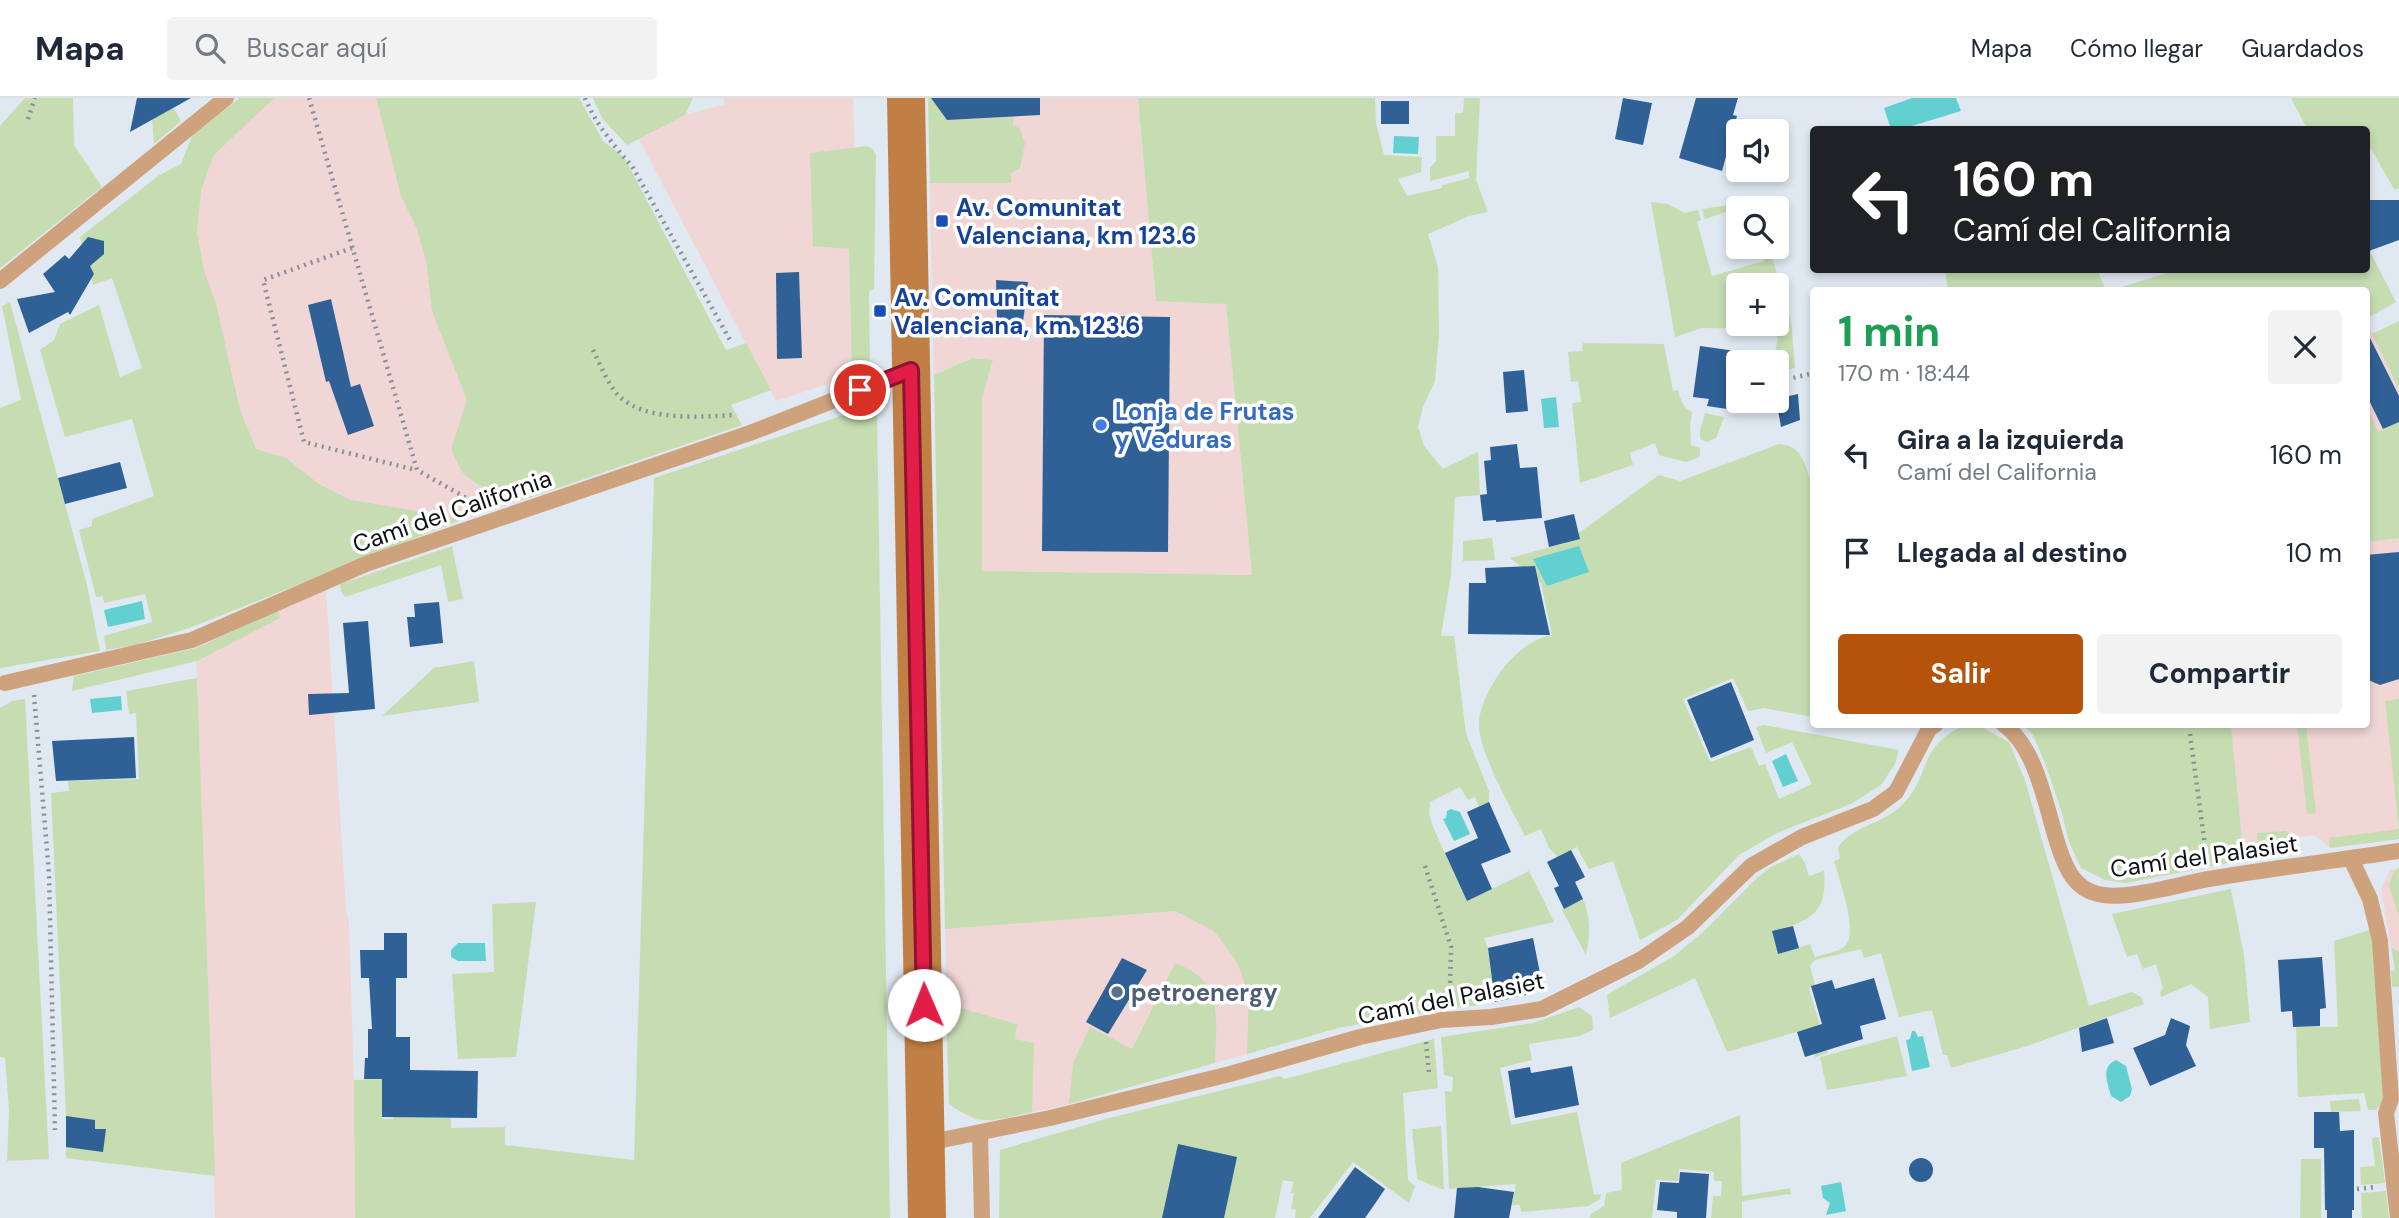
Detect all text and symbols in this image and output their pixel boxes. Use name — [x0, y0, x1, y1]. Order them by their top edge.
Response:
search box — [167, 17, 657, 80]
text: Mapa — [35, 27, 125, 70]
icon: search — [191, 29, 229, 67]
text: Buscar aquí — [247, 31, 387, 65]
text: Mapa — [1971, 33, 2032, 64]
text: Cómo llegar — [2070, 33, 2203, 64]
text: Guardados — [2241, 33, 2364, 64]
map controls — [1726, 119, 1789, 413]
button: sound — [1726, 119, 1789, 182]
text: 160 m — [1953, 147, 2094, 211]
icon: left — [1838, 154, 1929, 245]
place label: Av. Comunitat Valenciana, km 123.6 — [956, 192, 1196, 251]
button: search — [1726, 196, 1789, 259]
text: Camí del California — [1953, 209, 2231, 251]
marker: Av. Comunitat Valenciana, km 123.6 — [934, 213, 950, 229]
button: + — [1726, 273, 1789, 336]
place label: Av. Comunitat Valenciana, km. 123.6 — [894, 282, 1141, 341]
marker: Av. Comunitat Valenciana, km. 123.6 — [872, 303, 888, 319]
text: 1 min — [1838, 304, 1940, 359]
button: close — [2268, 310, 2342, 384]
button: − — [1726, 350, 1789, 413]
text: 170 m · 18:44 — [1838, 358, 1970, 388]
pin — [830, 360, 890, 420]
icon: arrive — [841, 371, 879, 409]
place label: Lonja de Frutas y Veduras — [1115, 396, 1295, 455]
marker: Lonja de Frutas y Veduras — [1093, 417, 1109, 433]
text: Gira a la izquierda — [1897, 423, 2124, 457]
icon: left — [1838, 436, 1876, 474]
text: 160 m — [2270, 438, 2342, 472]
text: Camí del California — [1897, 457, 2097, 487]
street label: Camí del California — [348, 462, 556, 560]
icon: arrive — [1838, 534, 1876, 572]
text: Llegada al destino — [1897, 536, 2128, 570]
text: 10 m — [2286, 536, 2342, 570]
button: Salir — [1838, 634, 2083, 714]
button: Compartir — [2097, 634, 2342, 714]
street label: Camí del Palasiet — [2108, 827, 2300, 885]
street label: Camí del Palasiet — [1355, 965, 1547, 1031]
position arrow — [887, 968, 961, 1042]
place label: petroenergy — [1131, 977, 1278, 1008]
marker: petroenergy — [1109, 984, 1125, 1000]

